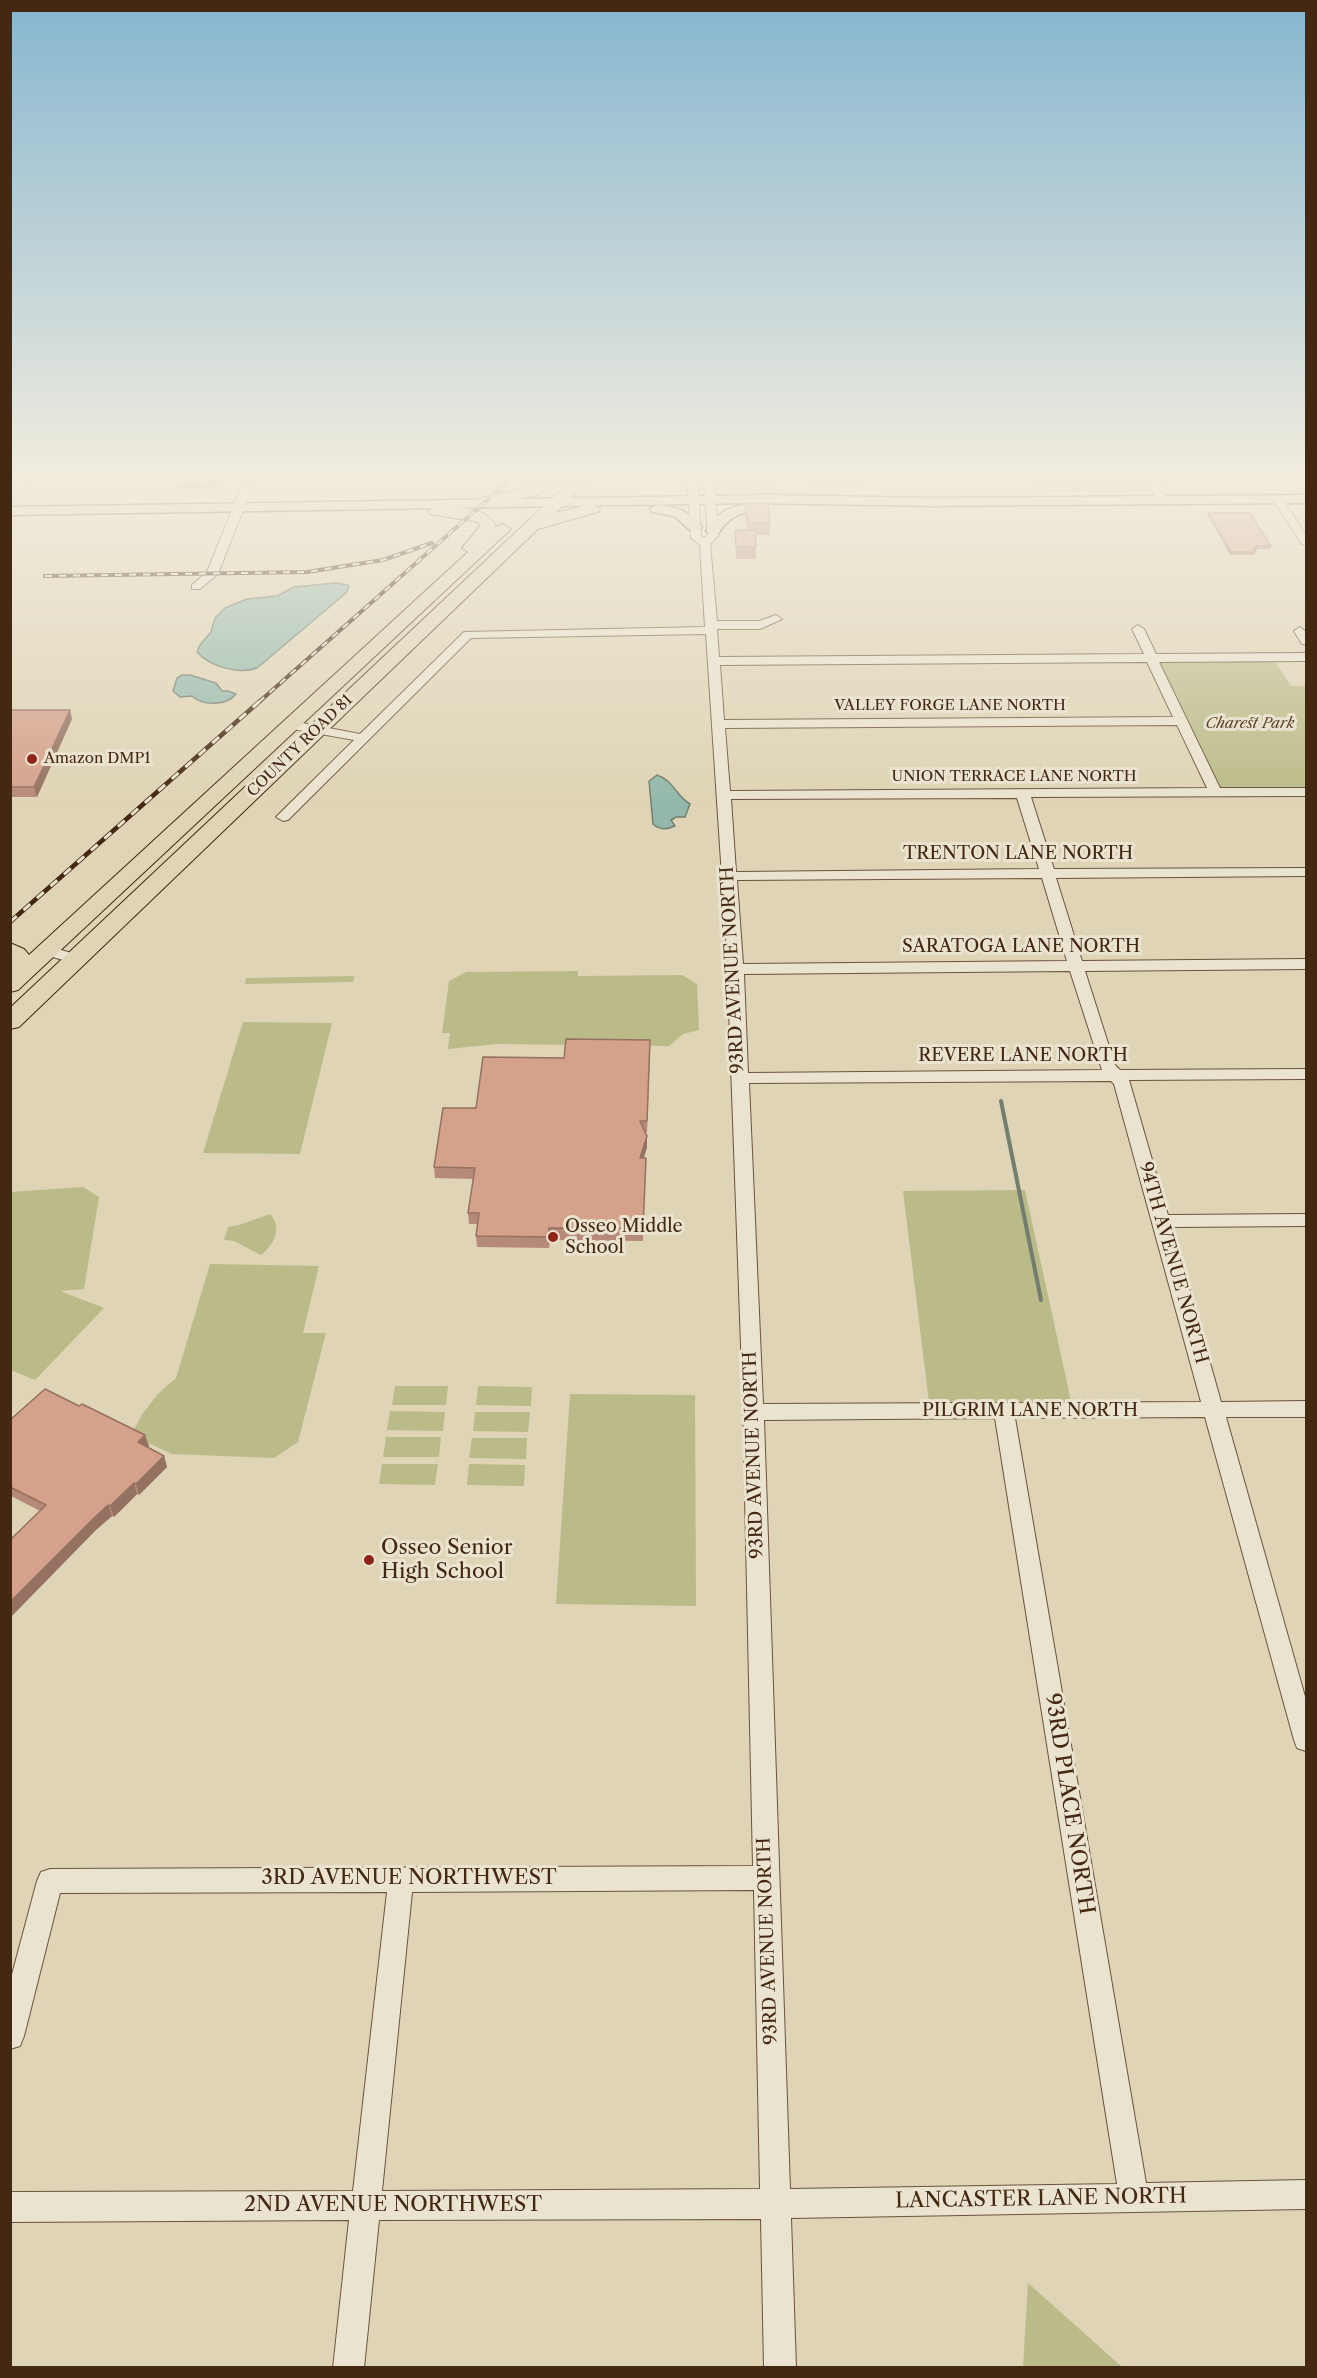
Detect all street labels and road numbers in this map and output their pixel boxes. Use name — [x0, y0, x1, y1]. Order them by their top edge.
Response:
street label: COUNTY ROAD 81 — [244, 691, 356, 801]
street label: VALLEY FORGE LANE NORTH — [834, 697, 1066, 715]
street label: UNION TERRACE LANE NORTH — [891, 768, 1137, 786]
street label: TRENTON LANE NORTH — [903, 843, 1133, 865]
street label: 93RD AVENUE NORTH — [717, 866, 749, 1074]
street label: SARATOGA LANE NORTH — [902, 936, 1140, 958]
street label: REVERE LANE NORTH — [918, 1045, 1128, 1067]
street label: 94TH AVENUE NORTH — [1134, 1160, 1212, 1366]
street label: 93RD AVENUE NORTH — [740, 1351, 768, 1559]
street label: PILGRIM LANE NORTH — [922, 1400, 1138, 1422]
street label: 93RD PLACE NORTH — [1039, 1692, 1099, 1916]
street label: 93RD AVENUE NORTH — [754, 1837, 782, 2045]
street label: 3RD AVENUE NORTHWEST — [261, 1865, 557, 1891]
street label: LANCASTER LANE NORTH — [895, 2184, 1187, 2214]
street label: 2ND AVENUE NORTHWEST — [244, 2192, 542, 2218]

